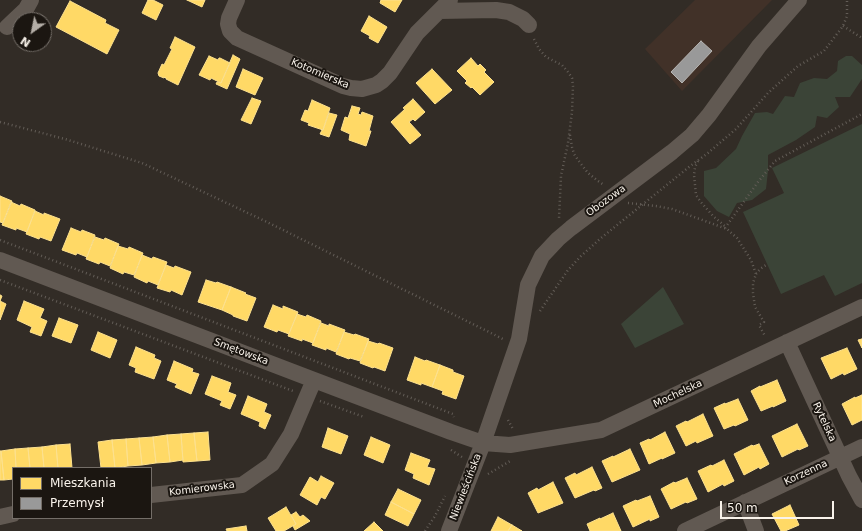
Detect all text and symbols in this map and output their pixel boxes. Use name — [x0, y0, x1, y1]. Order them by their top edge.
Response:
north arrow — [12, 12, 52, 52]
text: N — [18, 34, 33, 50]
street label: Kotomierska — [289, 56, 351, 92]
street label: Obozowa — [584, 183, 628, 219]
street label: Smętowska — [212, 336, 270, 368]
street label: Mochelska — [652, 377, 704, 411]
street label: Rytelska — [810, 400, 838, 444]
street label: Niewieścińska — [448, 452, 484, 522]
street label: Korzenna — [782, 458, 830, 488]
legend — [12, 467, 152, 519]
text: Mieszkania — [50, 476, 116, 490]
street label: Komierowska — [169, 479, 235, 499]
scale bar — [722, 493, 836, 519]
text: Przemysł — [50, 496, 104, 510]
text: 50 m — [727, 501, 758, 515]

